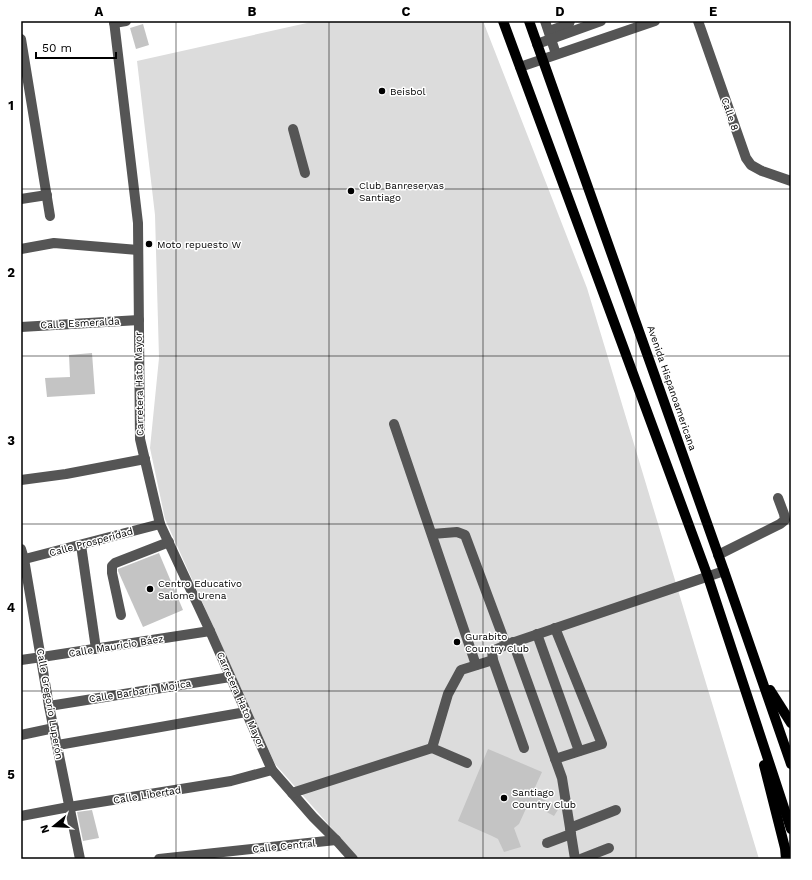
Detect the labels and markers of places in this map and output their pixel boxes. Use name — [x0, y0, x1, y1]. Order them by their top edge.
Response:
marker: Beisbol — [377, 86, 387, 96]
place label: Beisbol — [390, 86, 426, 97]
place label: Club Banreservas Santiago — [359, 180, 444, 203]
marker: Club Banreservas Santiago — [346, 186, 356, 196]
marker: Moto repuesto W — [144, 239, 154, 249]
place label: Moto repuesto W — [157, 239, 241, 250]
place label: Centro Educativo Salome Urena — [158, 578, 242, 601]
marker: Centro Educativo Salome Urena — [145, 584, 155, 594]
place label: Gurabito Country Club — [465, 631, 529, 654]
marker: Gurabito Country Club — [452, 637, 462, 647]
place label: Santiago Country Club — [512, 787, 576, 810]
marker: Santiago Country Club — [499, 793, 509, 803]

